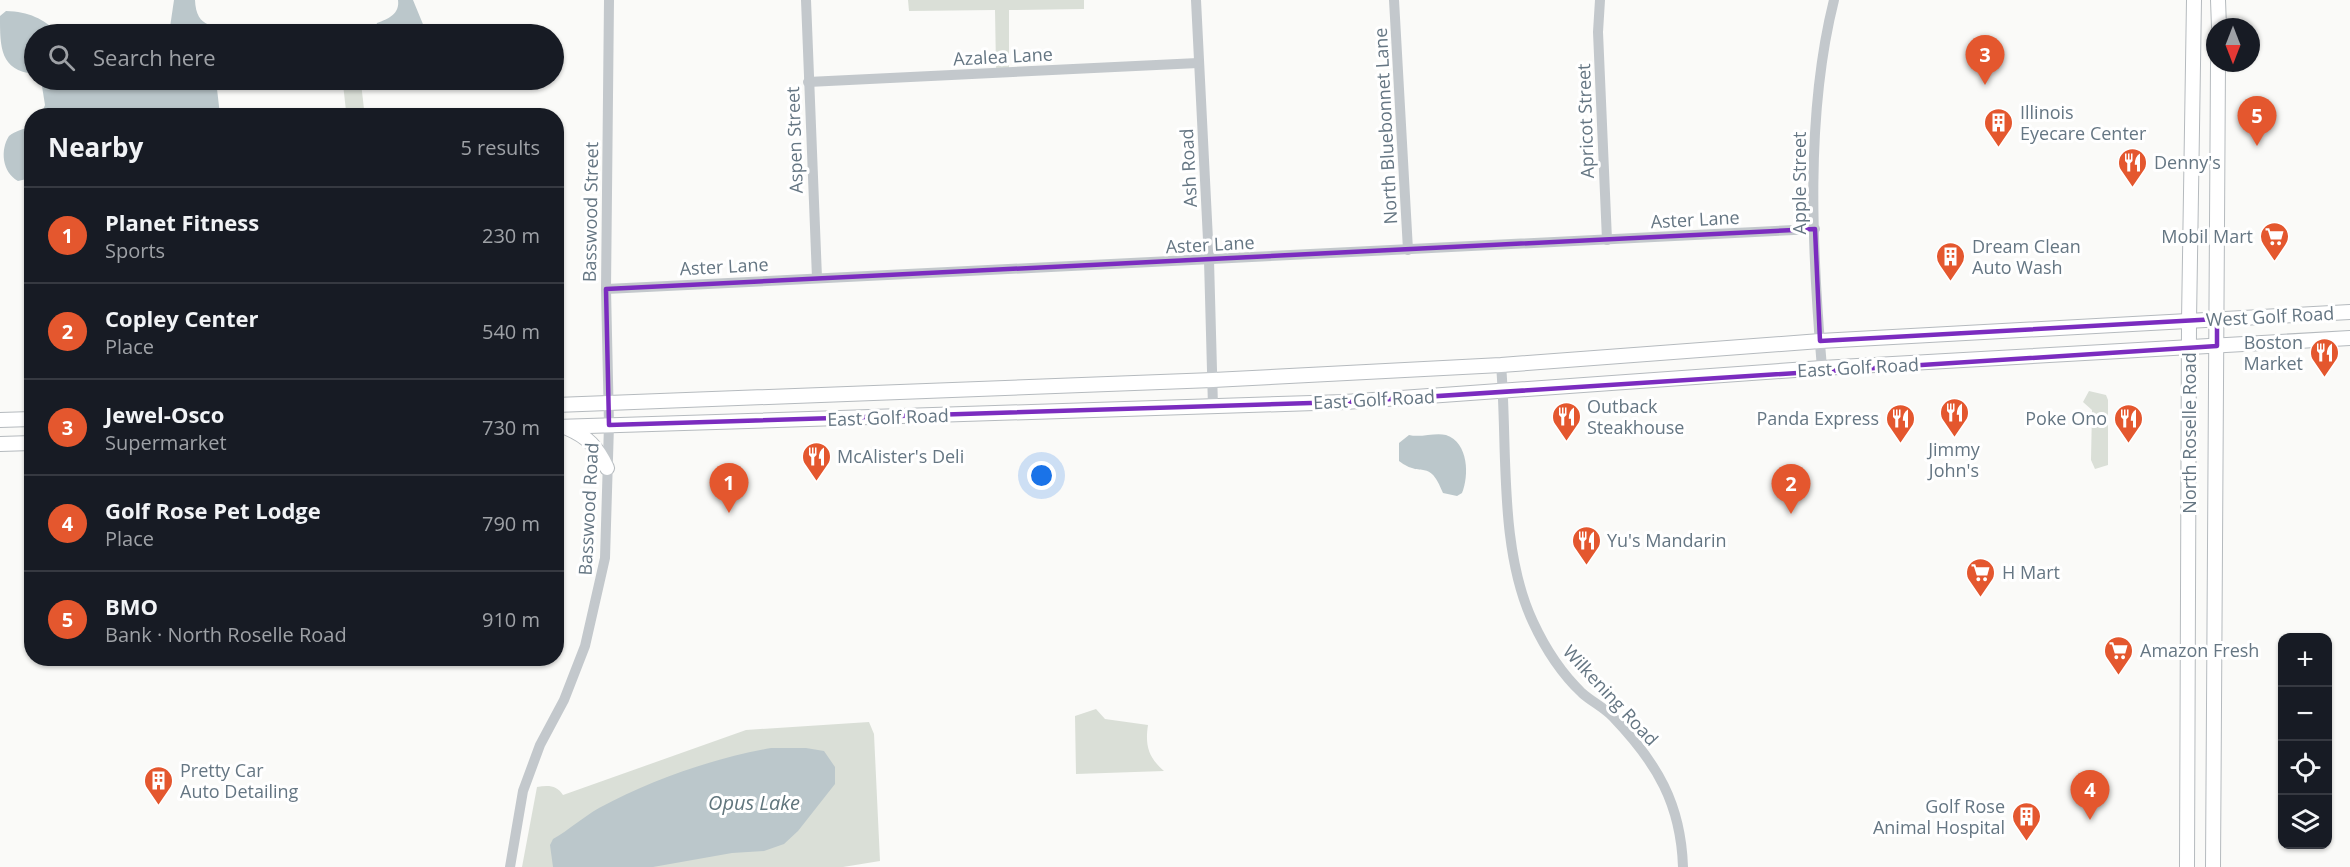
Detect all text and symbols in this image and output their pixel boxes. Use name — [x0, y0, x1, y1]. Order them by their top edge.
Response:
north arrow — [2206, 18, 2260, 72]
search box — [24, 24, 564, 90]
street label: North Bluebonnet Lane — [1368, 27, 1402, 225]
pin: 3 — [1966, 36, 2004, 85]
icon: search — [45, 41, 78, 74]
street label: Azalea Lane — [953, 41, 1053, 71]
text: Search here — [93, 42, 216, 72]
street label: Apricot Street — [1571, 63, 1599, 179]
street label: Aspen Street — [780, 86, 808, 194]
pin: 5 — [2238, 96, 2276, 146]
place label: Illinois Eyecare Center — [2020, 100, 2147, 145]
building icon: Illinois Eyecare Center — [1983, 106, 2015, 148]
street label: Ash Road — [1174, 128, 1202, 208]
text: Nearby — [48, 129, 143, 165]
street label: Apple Street — [1787, 131, 1811, 235]
text: 5 results — [460, 134, 540, 161]
street label: Basswood Street — [577, 142, 603, 282]
restaurant icon: Denny's — [2117, 146, 2149, 188]
place label: Denny's — [2154, 150, 2221, 174]
street label: Aster Lane — [1650, 205, 1740, 233]
text: Planet Fitness — [105, 207, 259, 237]
supermarket icon: Mobil Mart — [2258, 220, 2290, 262]
text: 1 — [62, 222, 73, 249]
text: 230 m — [482, 222, 540, 249]
place label: Mobil Mart — [2161, 224, 2253, 248]
street label: Aster Lane — [1165, 230, 1255, 258]
place label: Dream Clean Auto Wash — [1972, 234, 2081, 279]
text: Sports — [105, 237, 165, 264]
building icon: Dream Clean Auto Wash — [1935, 240, 1967, 282]
street label: Aster Lane — [679, 252, 769, 280]
street label: West Golf Road — [2205, 301, 2335, 331]
text: Copley Center — [105, 303, 259, 333]
text: 2 — [62, 318, 73, 345]
text: 540 m — [482, 318, 540, 345]
place label: Boston Market — [2243, 330, 2303, 375]
text: Place — [105, 333, 154, 360]
restaurant icon: Boston Market — [2308, 336, 2340, 378]
street label: East Golf Road — [1797, 352, 1919, 382]
street label: North Roselle Road — [2177, 352, 2201, 514]
street label: East Golf Road — [1313, 384, 1435, 414]
place label: Outback Steakhouse — [1587, 394, 1684, 439]
restaurant icon: Jimmy John's — [1938, 396, 1970, 438]
text: Jewel-Osco — [105, 399, 224, 429]
restaurant icon: Outback Steakhouse — [1550, 400, 1582, 442]
restaurant icon: Panda Express — [1884, 402, 1916, 444]
restaurant icon: Poke Ono — [2112, 402, 2144, 444]
street label: East Golf Road — [827, 403, 949, 431]
place label: Panda Express — [1756, 406, 1879, 430]
place label: Poke Ono — [2025, 406, 2107, 430]
text: 3 — [62, 414, 73, 441]
text: 730 m — [482, 414, 540, 441]
text: Supermarket — [105, 429, 227, 456]
place label: Jimmy John's — [1926, 437, 1981, 482]
restaurant icon: McAlister's Deli — [800, 440, 832, 482]
street label: Basswood Road — [573, 442, 603, 576]
place label: McAlister's Deli — [837, 444, 964, 468]
your location — [1027, 461, 1056, 490]
pin: 1 — [710, 464, 748, 513]
pin: 2 — [1772, 464, 1810, 514]
text: Golf Rose Pet Lodge — [105, 495, 321, 525]
text: 4 — [62, 510, 73, 537]
text: 790 m — [482, 510, 540, 537]
restaurant icon: Yu's Mandarin — [1570, 524, 1602, 566]
text: Place — [105, 525, 154, 552]
place label: Yu's Mandarin — [1607, 528, 1727, 552]
supermarket icon: H Mart — [1965, 556, 1997, 598]
place label: H Mart — [2002, 560, 2060, 584]
text: BMO — [105, 591, 158, 621]
text: 5 — [62, 606, 73, 633]
text: 910 m — [482, 606, 540, 633]
text: Bank · North Roselle Road — [105, 621, 347, 648]
map controls — [2278, 633, 2332, 849]
button: + — [2278, 633, 2332, 687]
supermarket icon: Amazon Fresh — [2103, 634, 2135, 676]
place label: Amazon Fresh — [2140, 638, 2259, 662]
street label: Wilkening Road — [1558, 640, 1664, 750]
button: − — [2278, 687, 2332, 741]
button: locate — [2278, 741, 2332, 795]
place label: Pretty Car Auto Detailing — [180, 758, 299, 803]
building icon: Pretty Car Auto Detailing — [143, 764, 175, 806]
pin: 4 — [2070, 770, 2110, 820]
water label: Opus Lake — [708, 789, 800, 816]
place label: Golf Rose Animal Hospital — [1873, 794, 2005, 839]
button: layers — [2278, 795, 2332, 849]
building icon: Golf Rose Animal Hospital — [2010, 800, 2042, 842]

